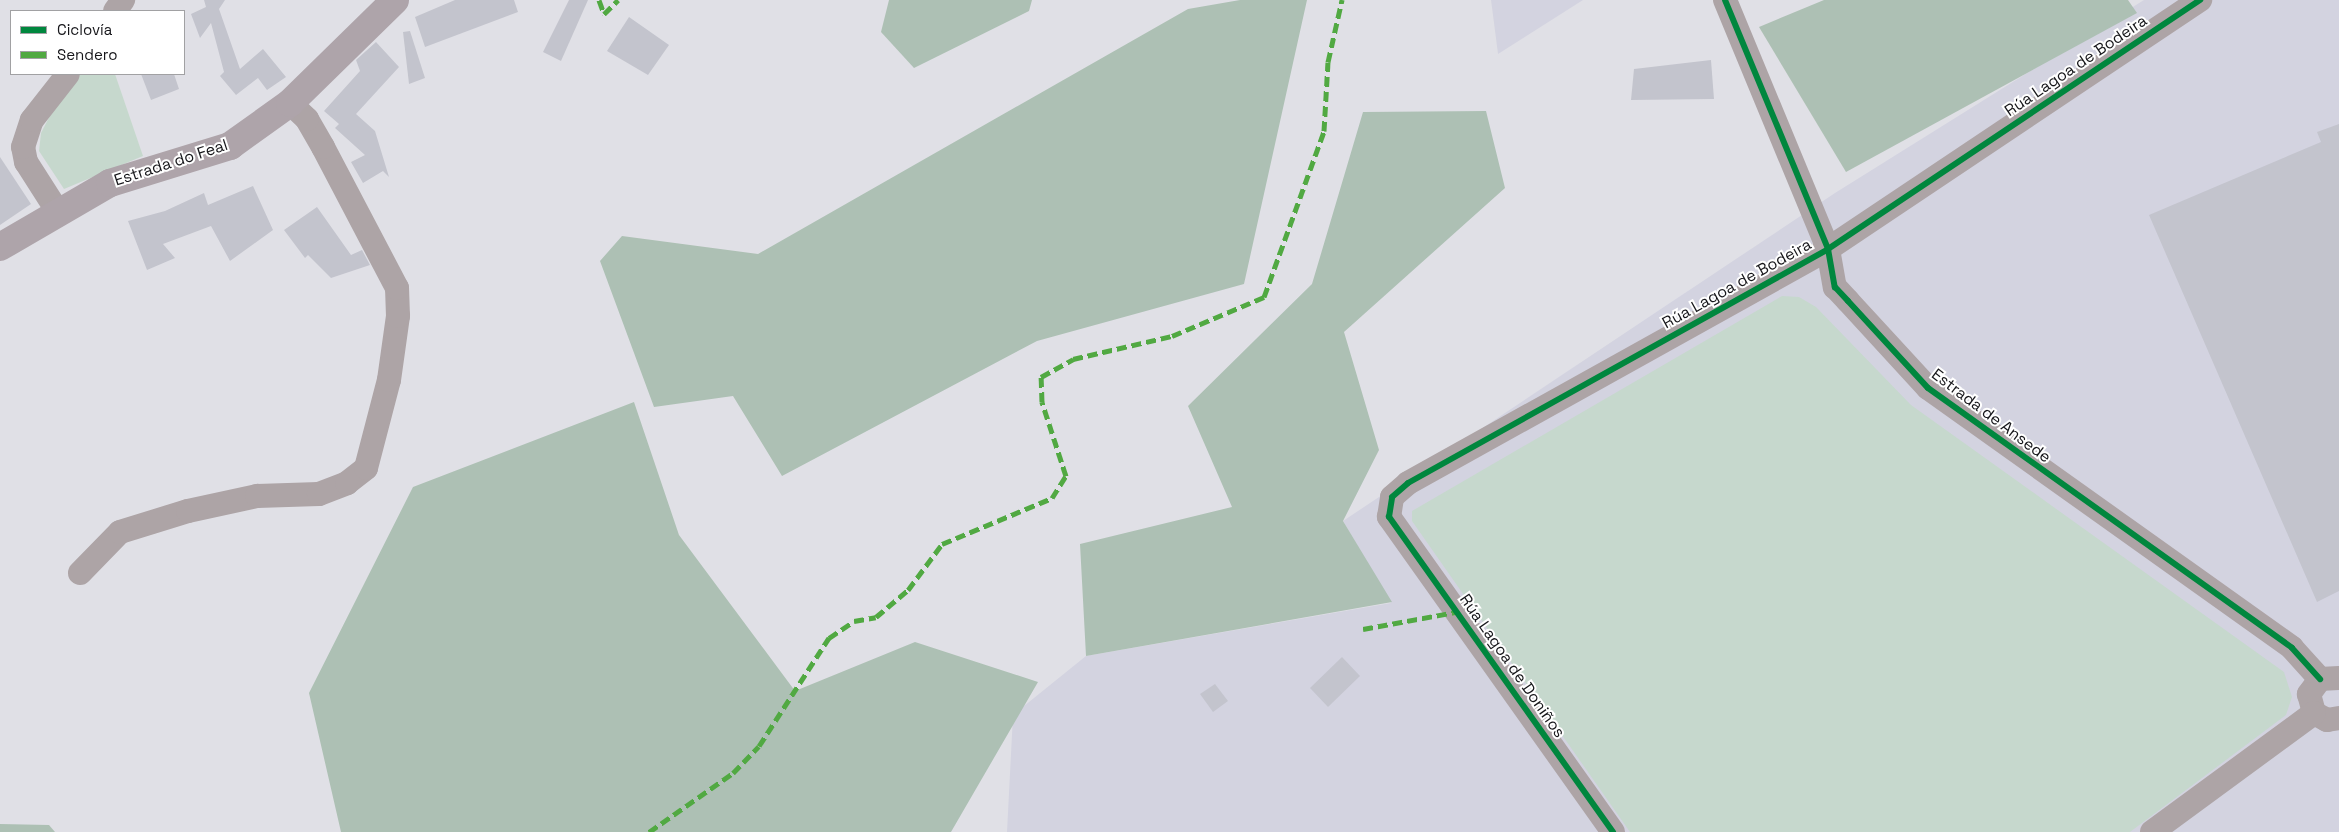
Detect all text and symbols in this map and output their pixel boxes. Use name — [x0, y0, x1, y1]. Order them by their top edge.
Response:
legend — [10, 10, 185, 75]
street label: Rúa Lagoa de Bodeira — [2001, 11, 2151, 121]
text: Ciclovía — [57, 20, 112, 39]
text: Sendero — [57, 45, 117, 64]
street label: Estrada do Feal — [112, 136, 230, 190]
street label: Rúa Lagoa de Bodeira — [1659, 235, 1815, 333]
street label: Estrada de Ansede — [1928, 365, 2054, 467]
street label: Rúa Lagoa de Doniños — [1455, 591, 1569, 741]

